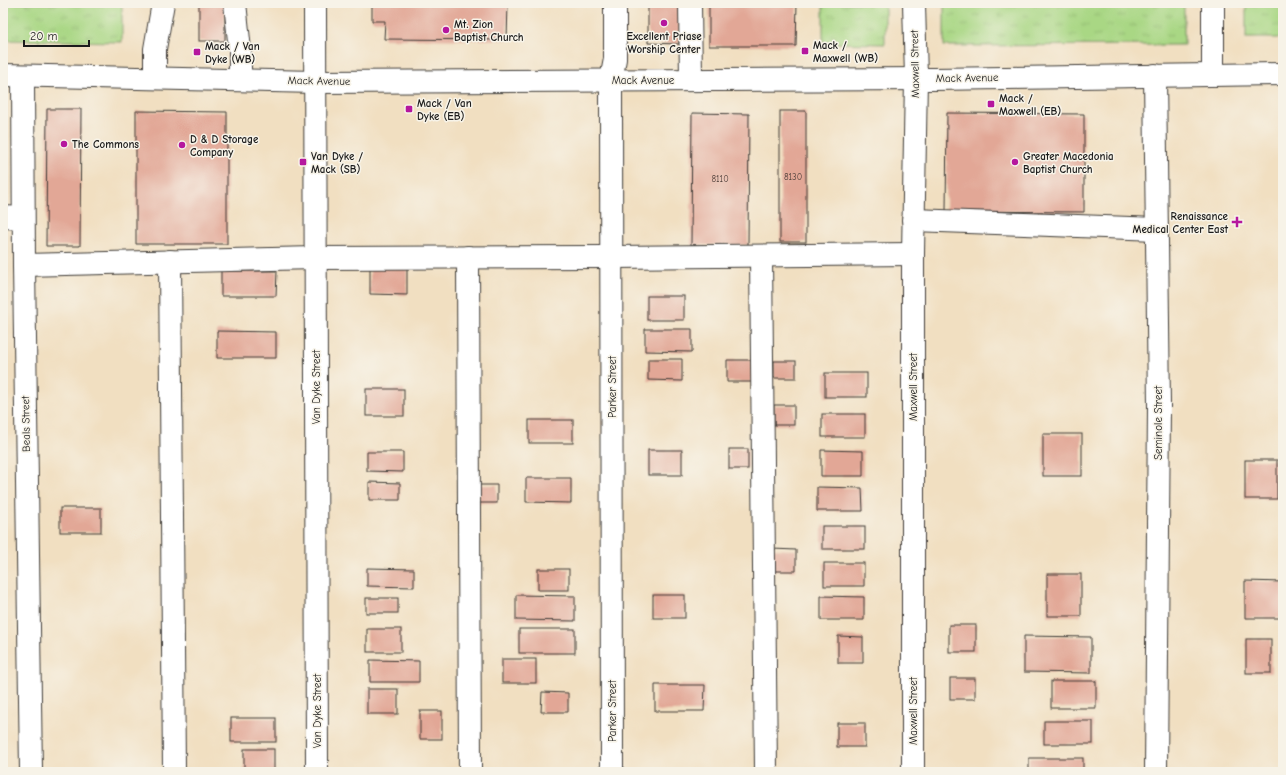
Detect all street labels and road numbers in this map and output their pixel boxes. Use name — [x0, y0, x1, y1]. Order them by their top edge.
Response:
street label: Maxwell Street — [908, 29, 922, 98]
street label: Mack Avenue — [936, 71, 999, 85]
street label: Mack Avenue — [288, 74, 351, 88]
street label: Mack Avenue — [612, 74, 675, 87]
street label: Van Dyke Street — [310, 349, 323, 424]
street label: Maxwell Street — [907, 352, 920, 421]
street label: Parker Street — [606, 355, 619, 418]
street label: Seminole Street — [1152, 385, 1165, 460]
street label: Beals Street — [19, 395, 33, 452]
street label: Van Dyke Street — [311, 673, 324, 748]
street label: Maxwell Street — [907, 676, 920, 745]
street label: Parker Street — [606, 679, 619, 742]

